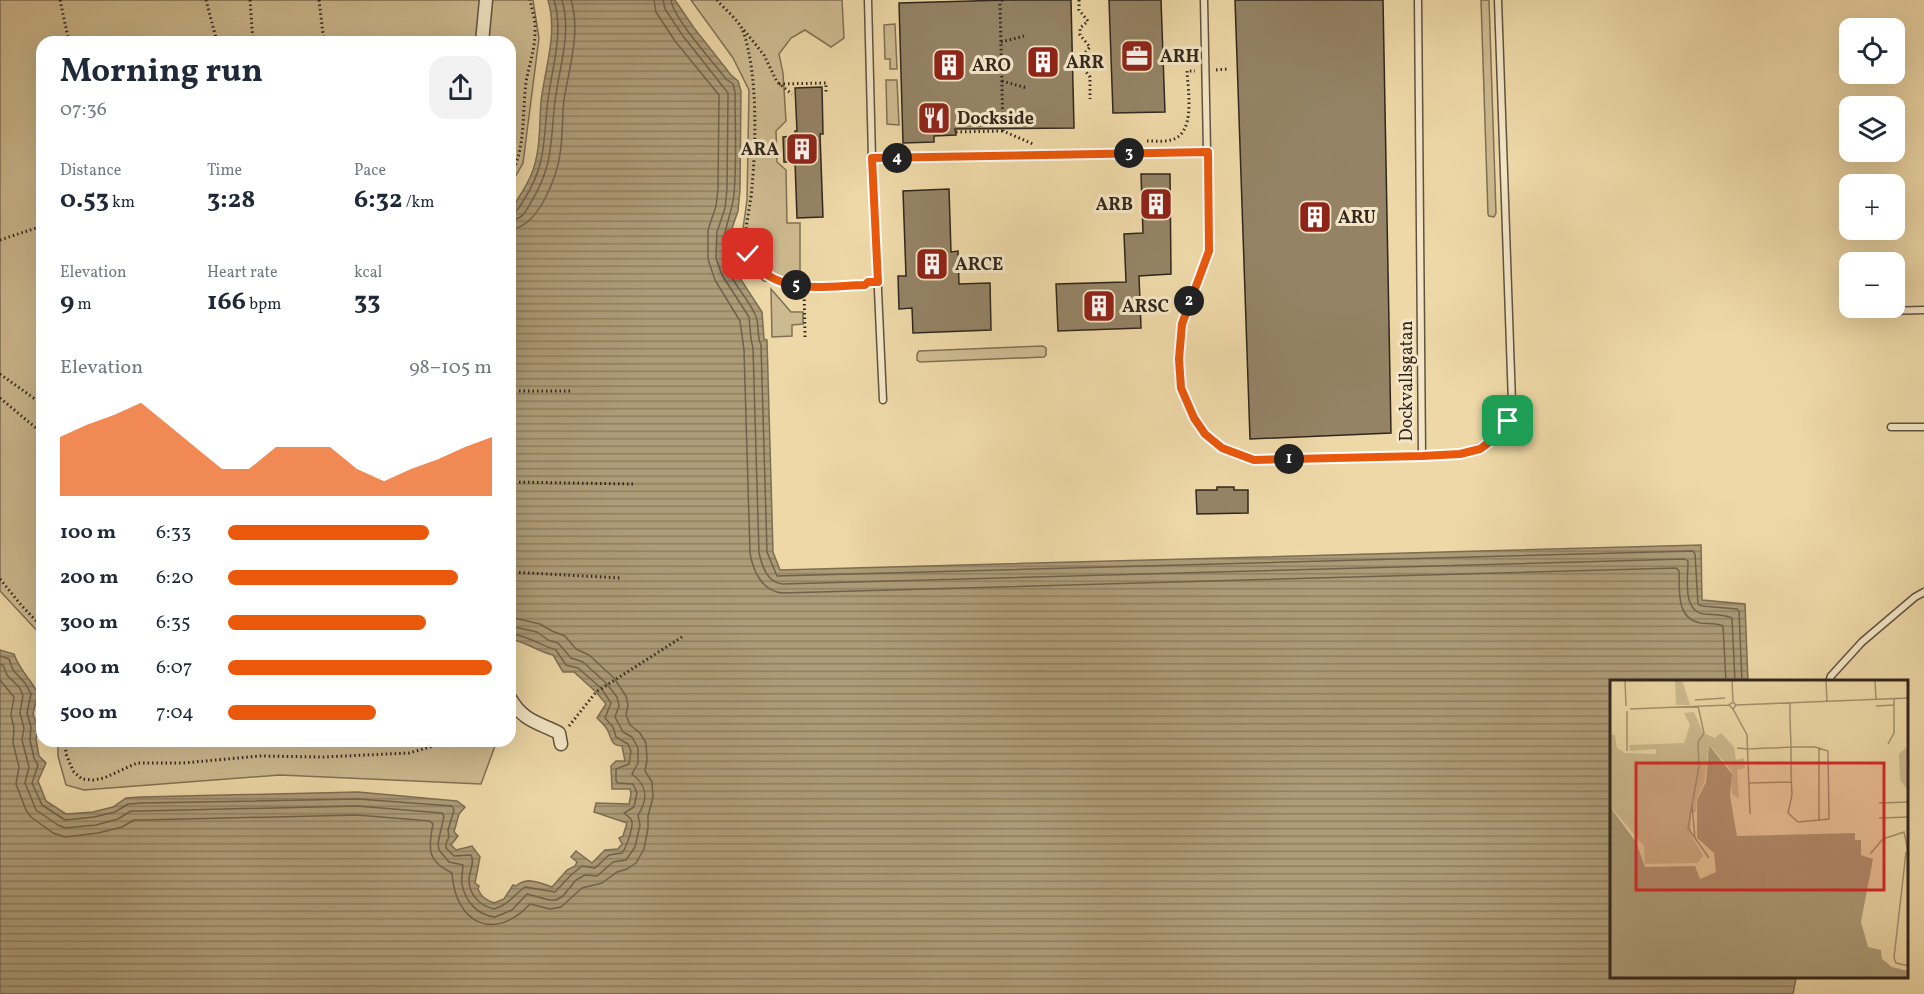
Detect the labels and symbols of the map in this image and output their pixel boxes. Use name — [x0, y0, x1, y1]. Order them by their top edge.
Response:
office icon: ARH — [1119, 38, 1155, 74]
building icon: ARR — [1025, 44, 1061, 80]
place label: ARH — [1160, 45, 1199, 70]
building icon: ARO — [931, 47, 967, 83]
place label: ARR — [1066, 51, 1104, 76]
place label: ARO — [972, 54, 1011, 79]
restaurant icon: Dockside — [916, 100, 952, 136]
place label: Dockside — [957, 107, 1034, 132]
building icon: ARA — [784, 131, 820, 167]
place label: ARA — [741, 138, 779, 163]
pin: 3 — [1114, 138, 1144, 168]
pin: 4 — [882, 143, 912, 173]
building icon: ARB — [1138, 186, 1174, 222]
place label: ARB — [1096, 193, 1133, 218]
building icon: ARU — [1297, 199, 1333, 235]
place label: ARU — [1338, 206, 1376, 231]
pin — [722, 228, 773, 279]
building icon: ARCE — [914, 246, 950, 282]
place label: ARCE — [955, 253, 1003, 278]
pin: 5 — [781, 270, 811, 300]
pin: 2 — [1174, 286, 1204, 316]
building icon: ARSC — [1081, 288, 1117, 324]
place label: ARSC — [1122, 295, 1169, 320]
street label: Dockvallsgatan — [1395, 320, 1420, 441]
pin — [1482, 395, 1533, 446]
pin: 1 — [1274, 444, 1304, 474]
inset map — [1610, 680, 1909, 979]

